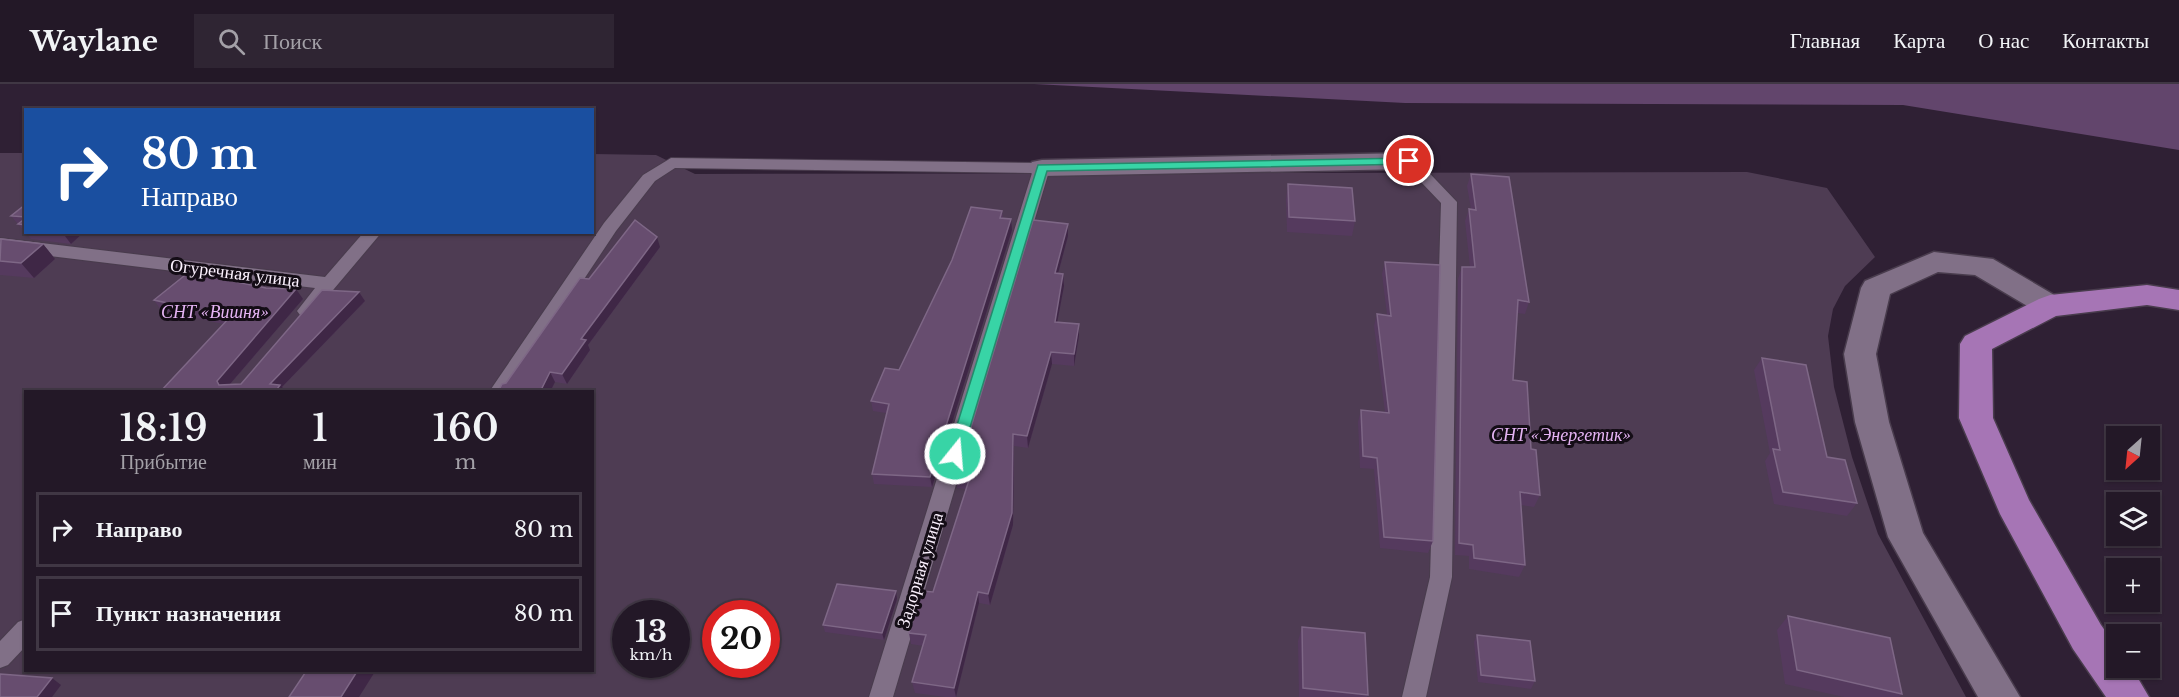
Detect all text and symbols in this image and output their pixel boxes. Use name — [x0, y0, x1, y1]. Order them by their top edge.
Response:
search box — [194, 14, 614, 68]
text: Waylane — [30, 24, 158, 59]
icon: search — [215, 25, 248, 58]
text: Поиск — [263, 28, 322, 55]
text: Главная — [1790, 28, 1860, 54]
text: Карта — [1893, 28, 1945, 54]
text: О нас — [1978, 28, 2029, 54]
text: Контакты — [2062, 28, 2149, 54]
text: 80 m — [141, 128, 257, 180]
icon: right — [42, 132, 120, 210]
pin — [1383, 135, 1434, 186]
icon: arrive — [1392, 144, 1425, 177]
text: Направо — [141, 180, 238, 213]
street label: Огуречная улица — [169, 254, 301, 292]
park label: СНТ «Вишня» — [161, 301, 269, 323]
text: 18:19 — [119, 406, 208, 451]
text: 1 — [312, 406, 328, 451]
text: 160 — [432, 406, 499, 451]
position arrow — [923, 422, 987, 486]
park label: СНТ «Энергетик» — [1491, 424, 1631, 446]
north arrow — [2106, 426, 2160, 480]
map controls — [2106, 426, 2160, 678]
text: Прибытие — [120, 450, 207, 474]
text: мин — [303, 450, 337, 474]
text: m — [455, 450, 476, 474]
button: layers — [2106, 492, 2160, 546]
street label: Задорная улица — [892, 510, 948, 630]
icon: right — [45, 513, 78, 546]
text: Направо — [96, 516, 182, 543]
text: 80 m — [514, 516, 573, 543]
button: + — [2106, 558, 2160, 612]
icon: arrive — [45, 597, 78, 630]
text: Пункт назначения — [96, 600, 281, 627]
text: 80 m — [514, 600, 573, 627]
speed limit sign: 20 — [702, 600, 780, 678]
text: 13 — [635, 613, 667, 650]
button: − — [2106, 624, 2160, 678]
text: km/h — [630, 645, 672, 664]

